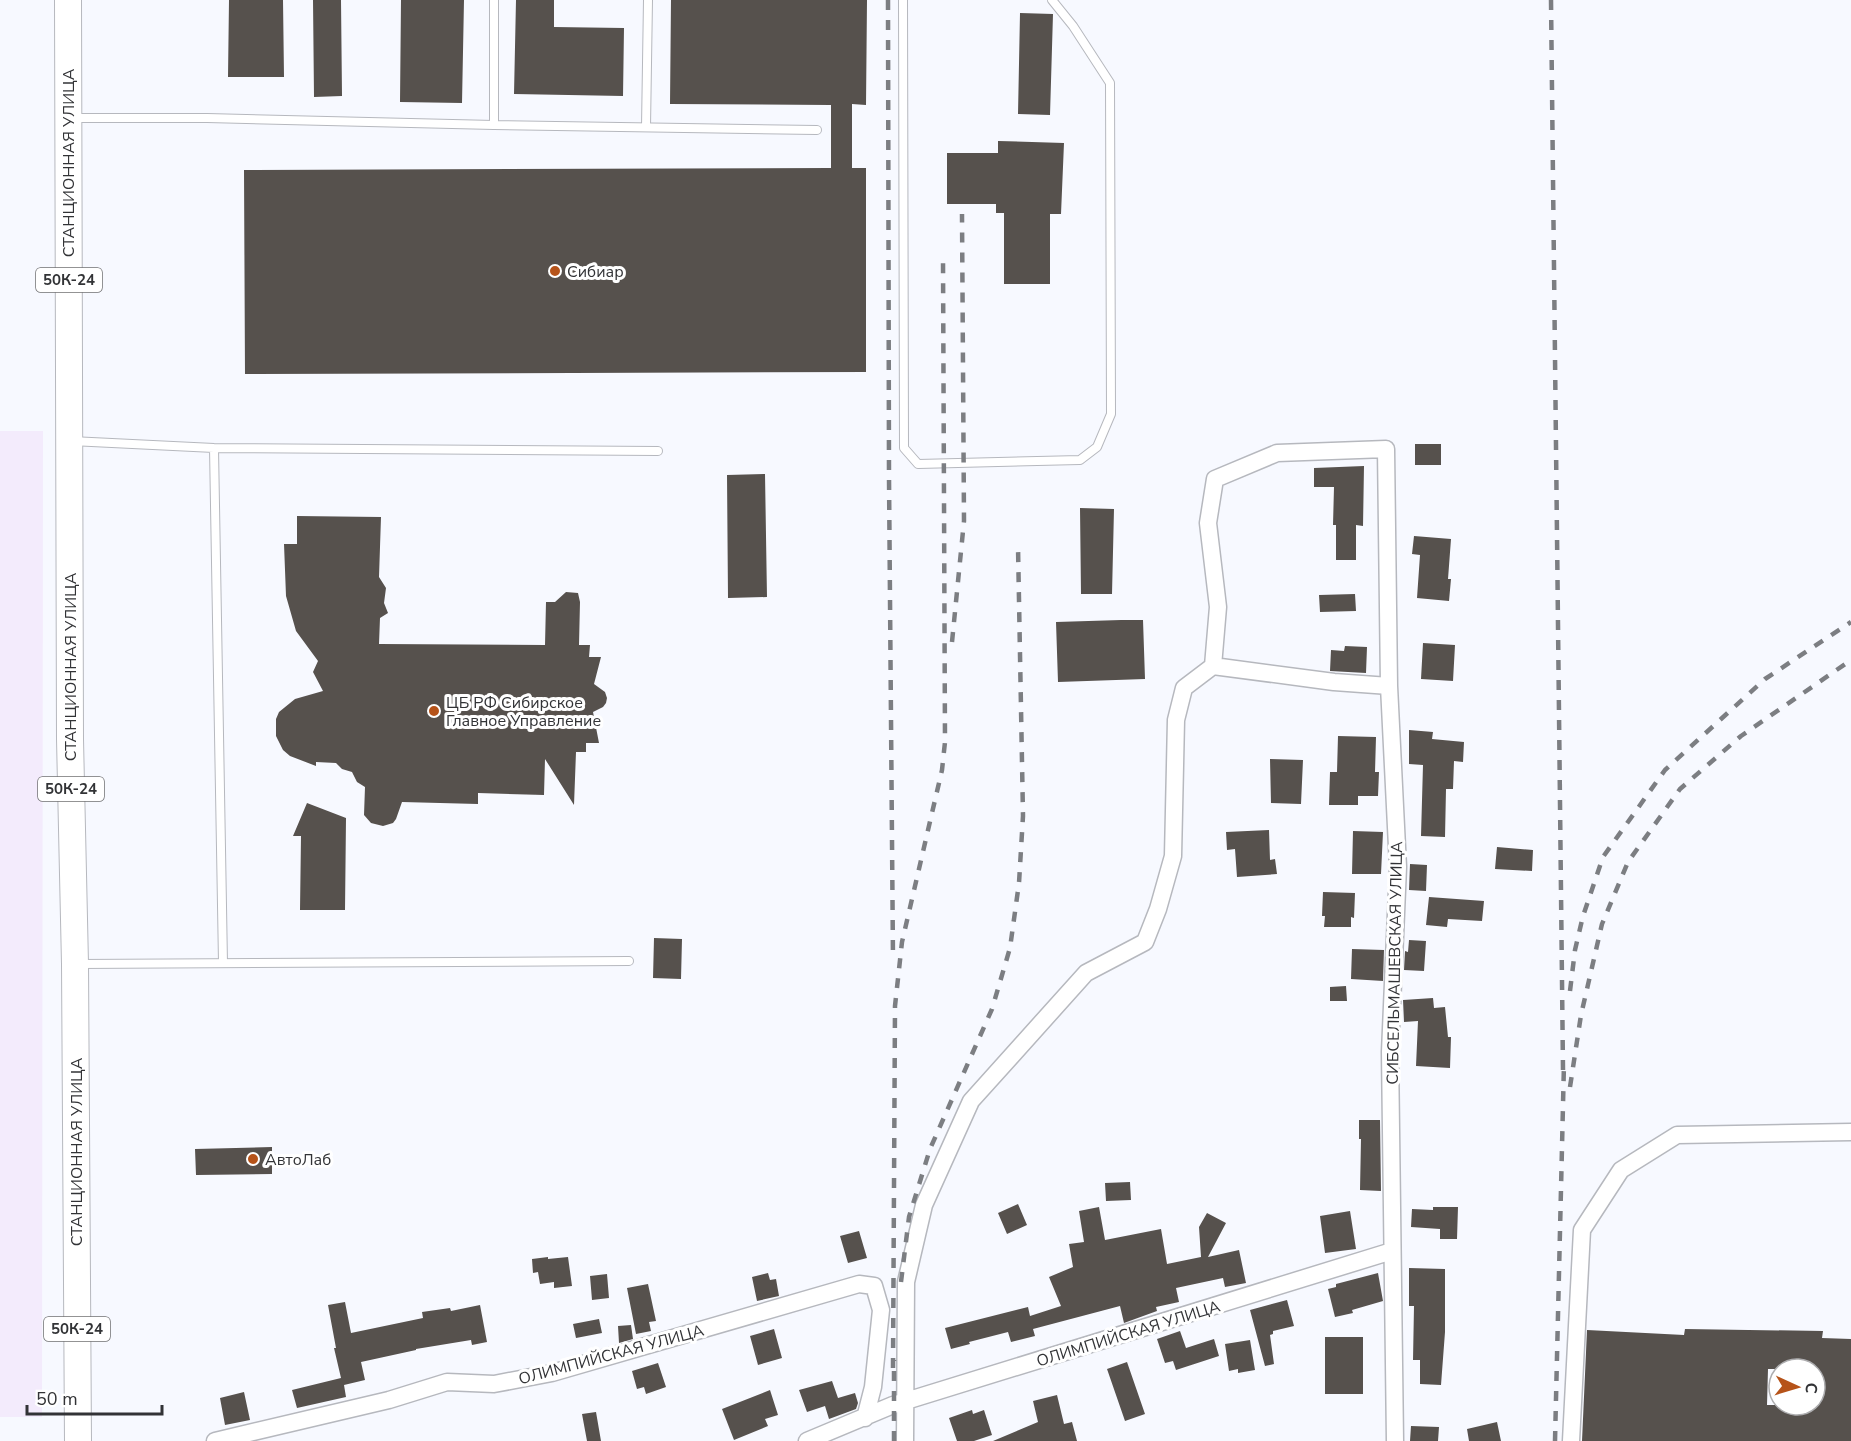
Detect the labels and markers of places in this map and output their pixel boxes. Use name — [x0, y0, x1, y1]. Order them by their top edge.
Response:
place label: Сибиар — [567, 261, 624, 283]
marker: Сибиар — [548, 264, 562, 278]
place label: ЦБ РФ Сибирское Главное Управление — [446, 692, 601, 732]
marker: ЦБ РФ Сибирское Главное Управление — [427, 704, 441, 718]
place label: АвтоЛаб — [265, 1149, 331, 1171]
marker: АвтоЛаб — [246, 1152, 260, 1166]

